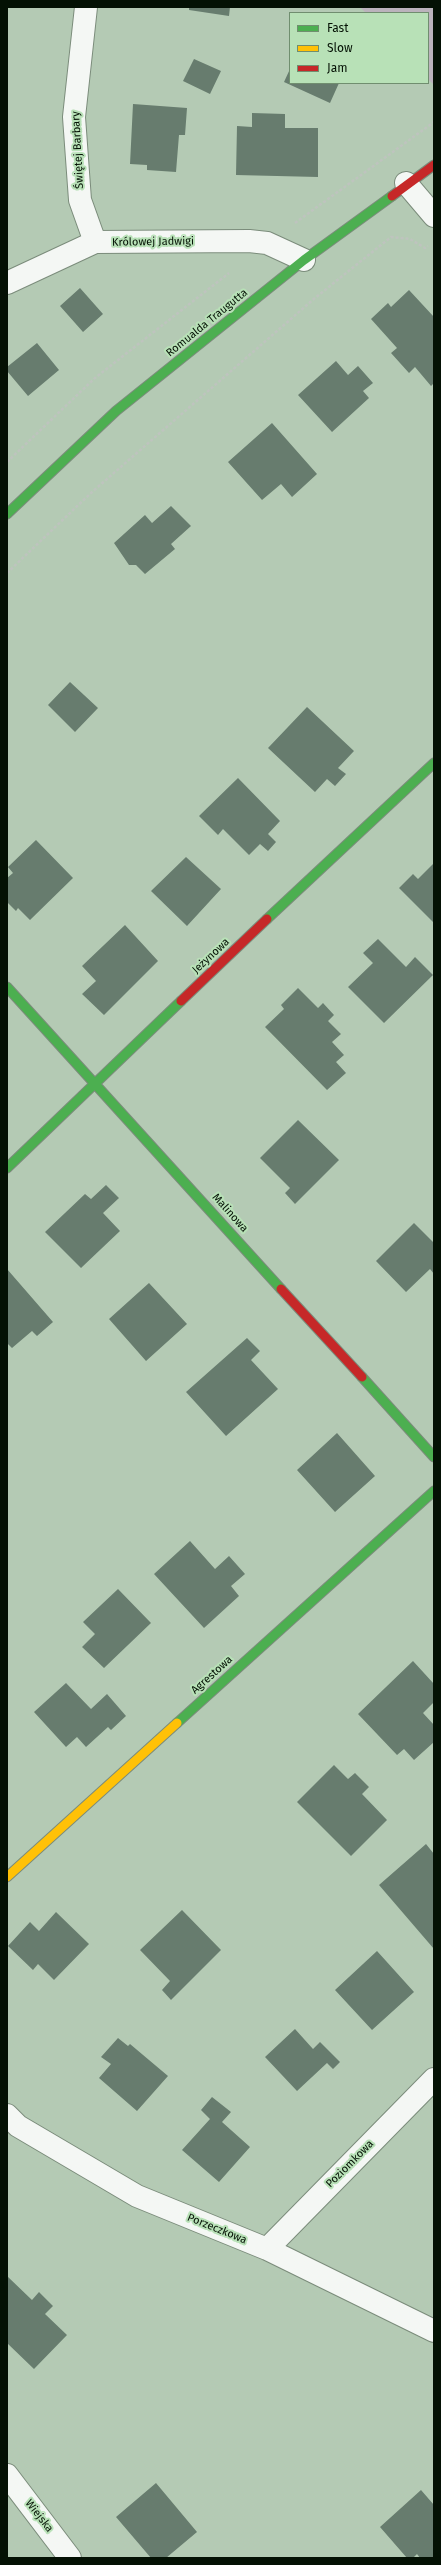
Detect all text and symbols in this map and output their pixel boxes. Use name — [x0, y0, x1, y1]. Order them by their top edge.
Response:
legend — [289, 12, 429, 84]
text: Fast — [327, 21, 349, 35]
text: Slow — [327, 41, 353, 55]
text: Jam — [327, 61, 347, 75]
street label: Świętej Barbary — [69, 111, 87, 189]
street label: Królowej Jadwigi — [112, 235, 194, 249]
street label: Romualda Traugutta — [164, 286, 250, 360]
street label: Jeżynowa — [190, 935, 232, 977]
street label: Malinowa — [209, 1191, 251, 1235]
street label: Agrestowa — [189, 1653, 235, 1697]
street label: Poziomkowa — [323, 2137, 377, 2191]
street label: Porzeczkowa — [185, 2211, 249, 2247]
street label: Wiejska — [22, 2497, 56, 2535]

